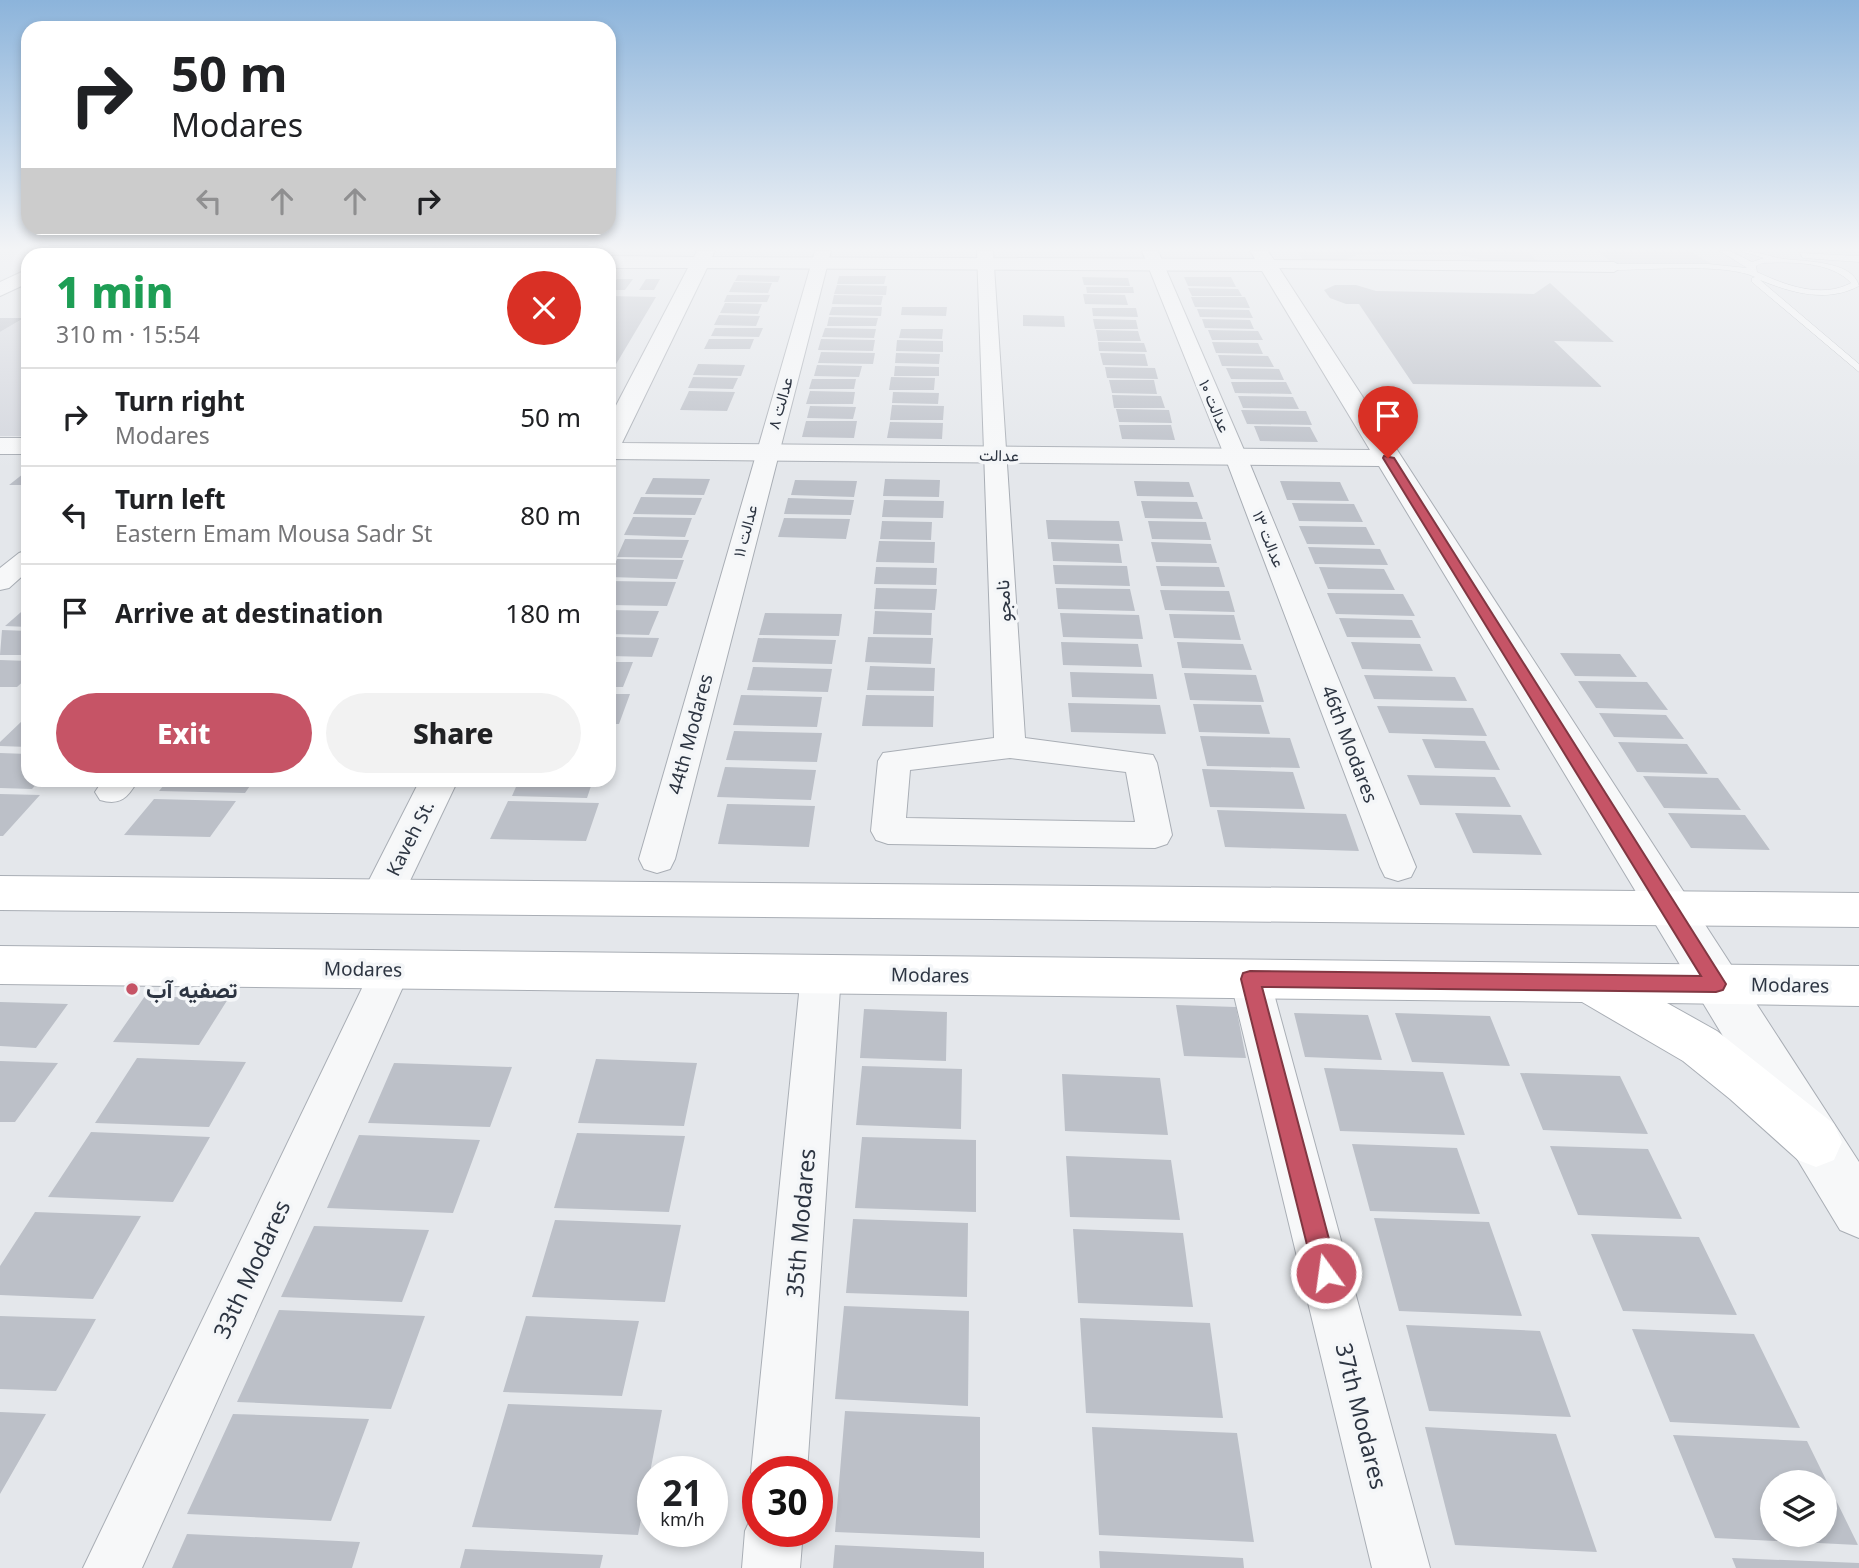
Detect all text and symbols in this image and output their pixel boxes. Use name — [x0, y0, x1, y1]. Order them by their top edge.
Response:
text: 50 m — [171, 40, 288, 106]
icon: right — [56, 49, 147, 140]
text: Modares — [171, 103, 303, 146]
icon: left — [190, 182, 228, 220]
icon: ahead — [263, 182, 301, 220]
icon: ahead — [336, 182, 374, 220]
icon: right — [409, 182, 447, 220]
text: 1 min — [56, 263, 173, 320]
button: close — [507, 271, 581, 345]
text: 310 m · 15:54 — [56, 318, 200, 350]
street label: عدالت ۸ — [762, 374, 798, 432]
street label: عدالت ۱۰ — [1194, 376, 1236, 436]
text: Turn right — [115, 383, 245, 419]
pin — [1358, 386, 1418, 458]
icon: arrive — [1369, 397, 1407, 435]
icon: right — [56, 398, 94, 436]
text: 50 m — [520, 399, 581, 435]
text: Modares — [115, 419, 210, 451]
street label: عدالت — [979, 444, 1019, 466]
text: Turn left — [115, 481, 226, 517]
icon: left — [56, 496, 94, 534]
text: 80 m — [520, 497, 581, 533]
street label: عدالت ۱۱ — [727, 502, 763, 560]
street label: عدالت ۱۳ — [1248, 507, 1290, 571]
text: Eastern Emam Mousa Sadr St — [115, 517, 432, 549]
street label: نامجو — [989, 579, 1017, 623]
icon: arrive — [56, 594, 94, 632]
text: Arrive at destination — [115, 595, 384, 631]
text: 180 m — [505, 595, 581, 631]
street label: 44th Modares — [661, 671, 719, 797]
street label: 46th Modares — [1316, 682, 1384, 806]
button: Exit — [56, 693, 312, 773]
button: Share — [326, 693, 581, 773]
street label: Kaveh St. — [380, 796, 440, 880]
street label: Modares — [324, 955, 402, 983]
street label: Modares — [891, 961, 969, 989]
street label: Modares — [1751, 971, 1829, 999]
place label: تصفیه آب — [146, 973, 238, 1005]
marker: تصفیه آب — [124, 981, 140, 997]
street label: 35th Modares — [778, 1147, 822, 1299]
street label: 33th Modares — [205, 1194, 297, 1344]
position arrow — [1289, 1236, 1363, 1310]
street label: 37th Modares — [1328, 1340, 1396, 1492]
speed limit sign: 30 — [742, 1456, 833, 1547]
text: 21 — [662, 1469, 703, 1516]
map controls — [1760, 1470, 1837, 1547]
button: layers — [1760, 1470, 1837, 1547]
text: km/h — [660, 1507, 705, 1531]

